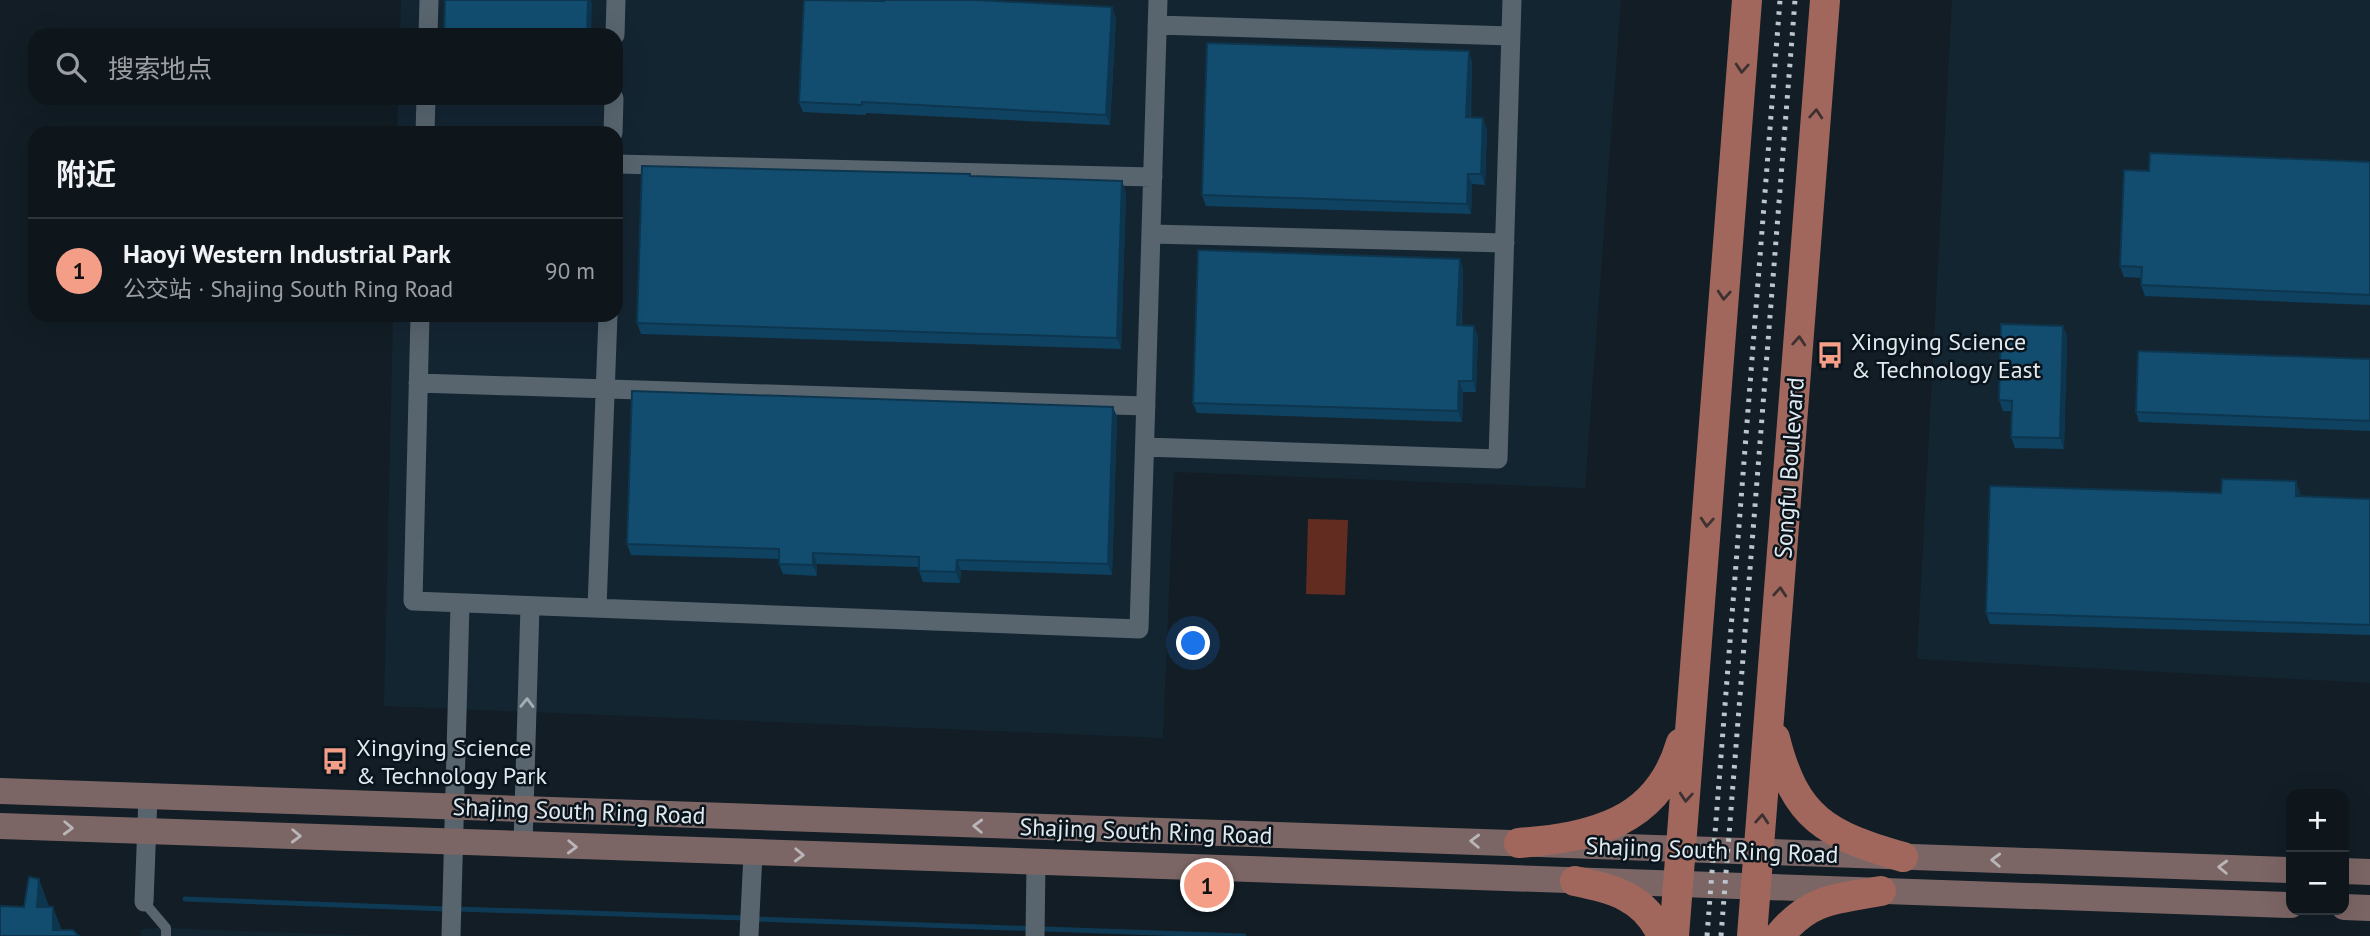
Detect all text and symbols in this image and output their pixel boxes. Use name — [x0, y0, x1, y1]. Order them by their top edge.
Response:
search box — [28, 28, 623, 105]
icon: search — [52, 48, 90, 86]
text: 搜索地点 — [108, 52, 212, 85]
one-way arrow — [1735, 63, 1750, 74]
one-way arrow — [1809, 108, 1824, 119]
text: 附近 — [56, 154, 116, 193]
text: Haoyi Western Industrial Park — [123, 237, 451, 270]
text: 1 — [72, 256, 86, 285]
text: 90 m — [545, 256, 595, 285]
text: 公交站 · Shajing South Ring Road — [123, 274, 453, 303]
one-way arrow — [1717, 290, 1732, 301]
place label: Xingying Science & Technology East — [1851, 326, 2041, 385]
one-way arrow — [1791, 335, 1806, 346]
bus stop icon: Xingying Science & Technology East — [1815, 340, 1845, 370]
street label: Songfu Boulevard — [1767, 376, 1811, 560]
one-way arrow — [1700, 516, 1715, 527]
one-way arrow — [1772, 587, 1787, 598]
your location — [1176, 626, 1210, 660]
one-way arrow — [519, 697, 535, 708]
place label: Xingying Science & Technology Park — [356, 732, 547, 791]
bus stop icon: Xingying Science & Technology Park — [320, 746, 350, 776]
map controls — [2286, 789, 2349, 915]
button: + — [2286, 789, 2349, 852]
street label: Shajing South Ring Road — [452, 791, 706, 831]
one-way arrow — [1678, 792, 1693, 803]
street label: Shajing South Ring Road — [1019, 811, 1273, 851]
one-way arrow — [1754, 813, 1769, 824]
one-way arrow — [972, 818, 983, 833]
one-way arrow — [63, 821, 74, 836]
one-way arrow — [290, 829, 301, 844]
street label: Shajing South Ring Road — [1585, 830, 1839, 870]
one-way arrow — [1469, 834, 1480, 849]
one-way arrow — [567, 839, 578, 854]
one-way arrow — [794, 847, 805, 862]
one-way arrow — [1990, 852, 2001, 867]
button: − — [2286, 852, 2349, 915]
pin: 1 — [1184, 859, 1230, 911]
one-way arrow — [2217, 860, 2228, 875]

